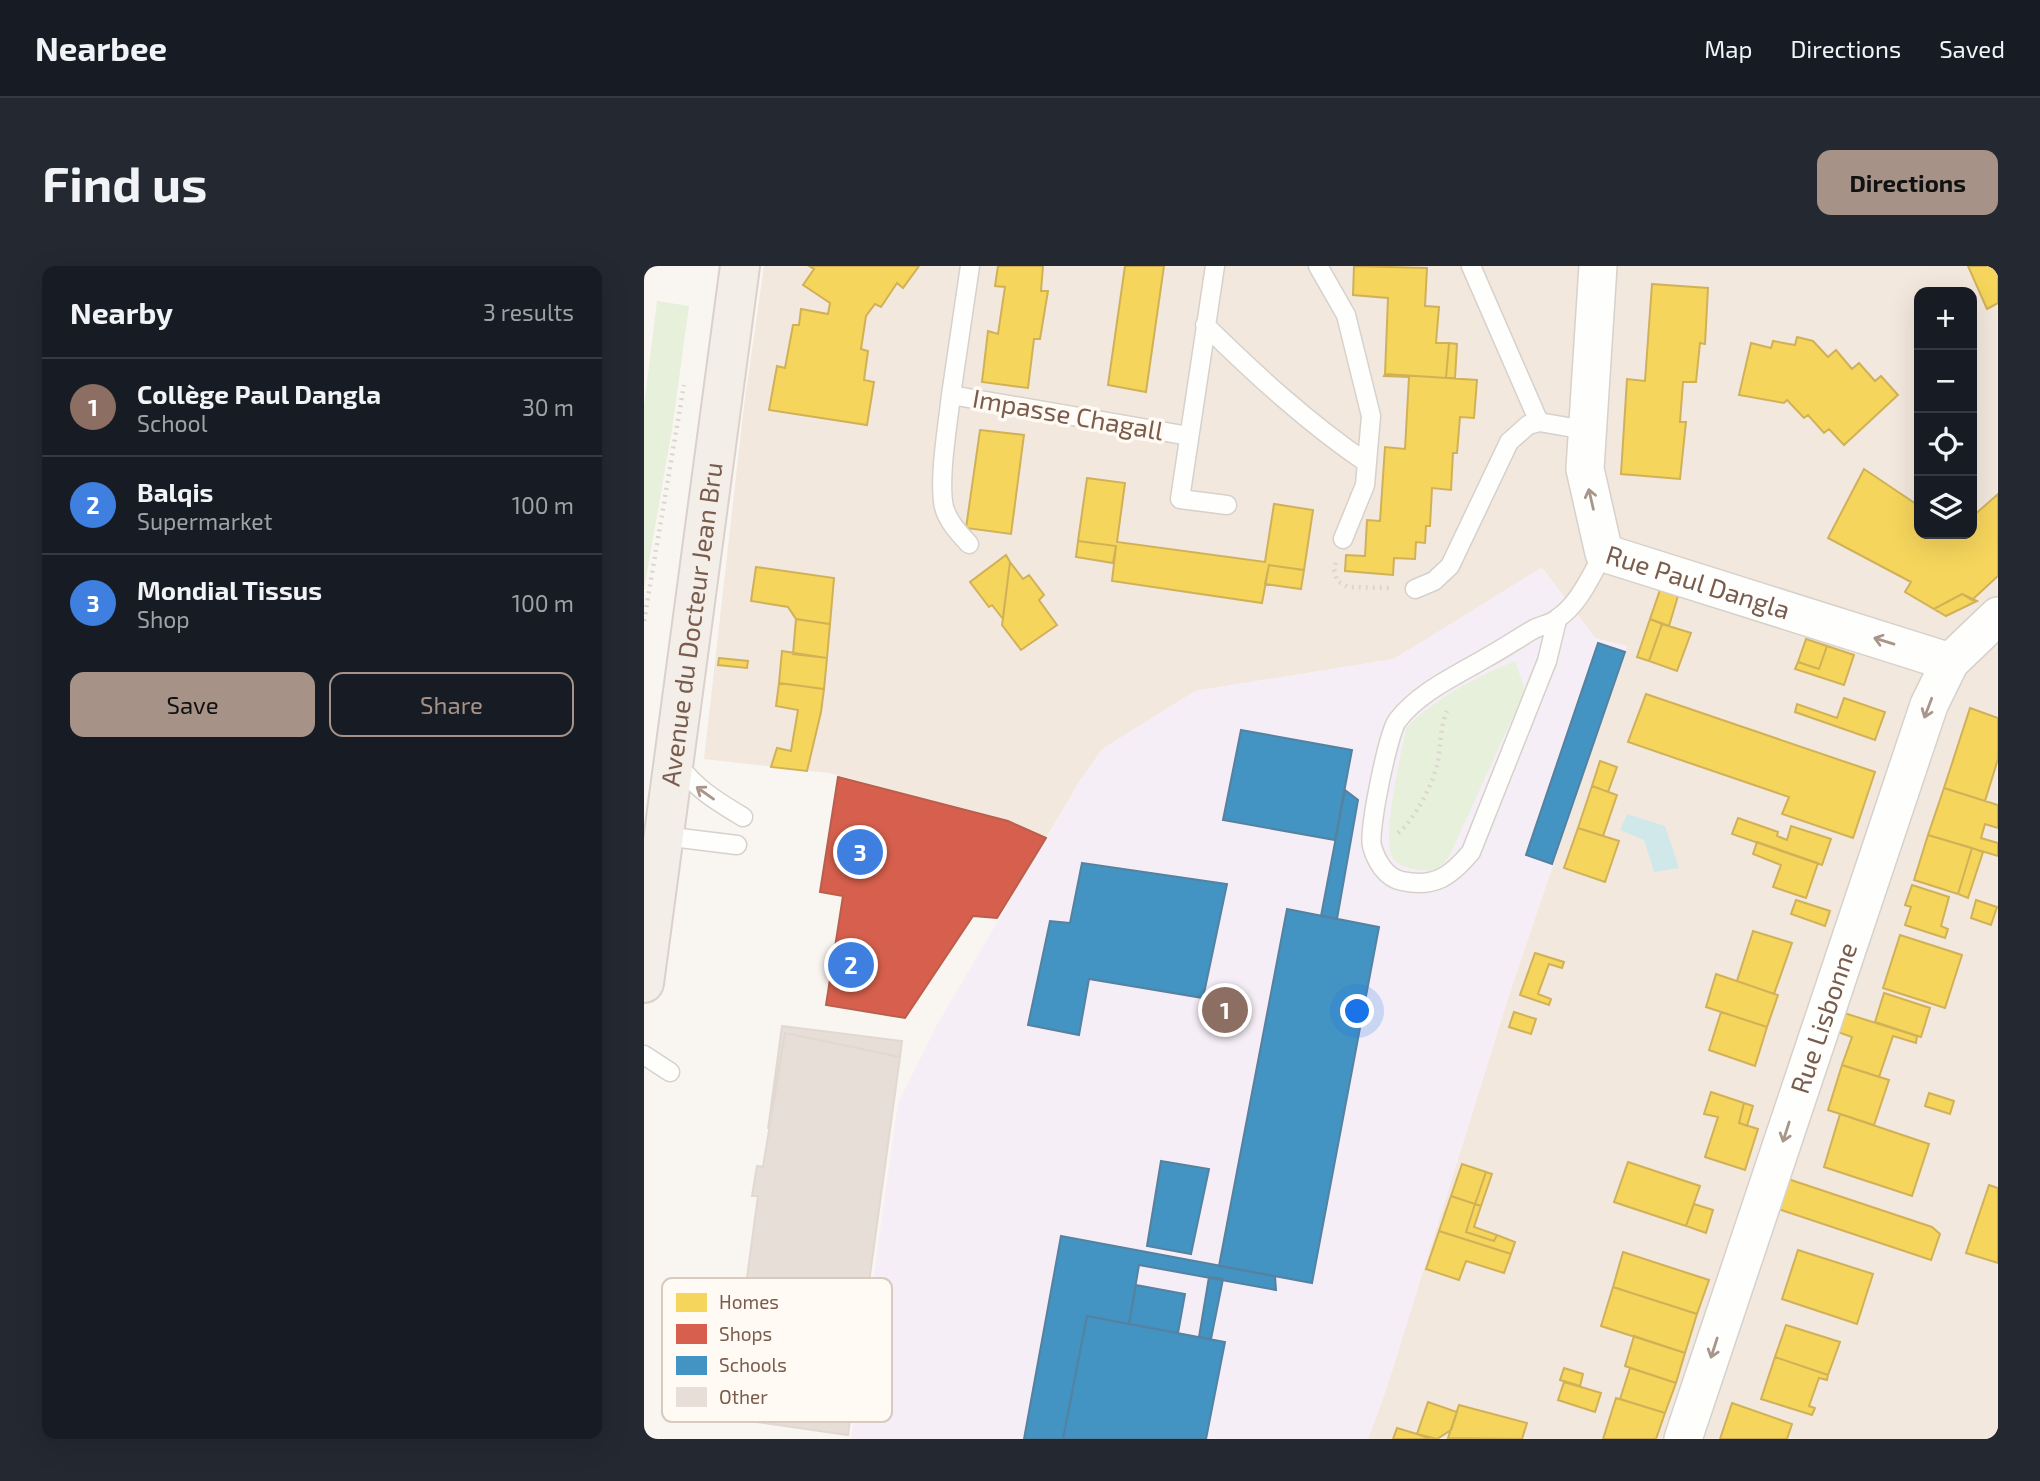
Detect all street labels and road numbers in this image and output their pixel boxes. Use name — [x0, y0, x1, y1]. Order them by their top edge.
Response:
street label: Impasse Chagall — [970, 381, 1166, 446]
street label: Avenue du Docteur Jean Bru — [654, 460, 728, 788]
street label: Rue Paul Dangla — [1603, 538, 1794, 625]
street label: Rue Lisbonne — [1783, 938, 1862, 1097]

